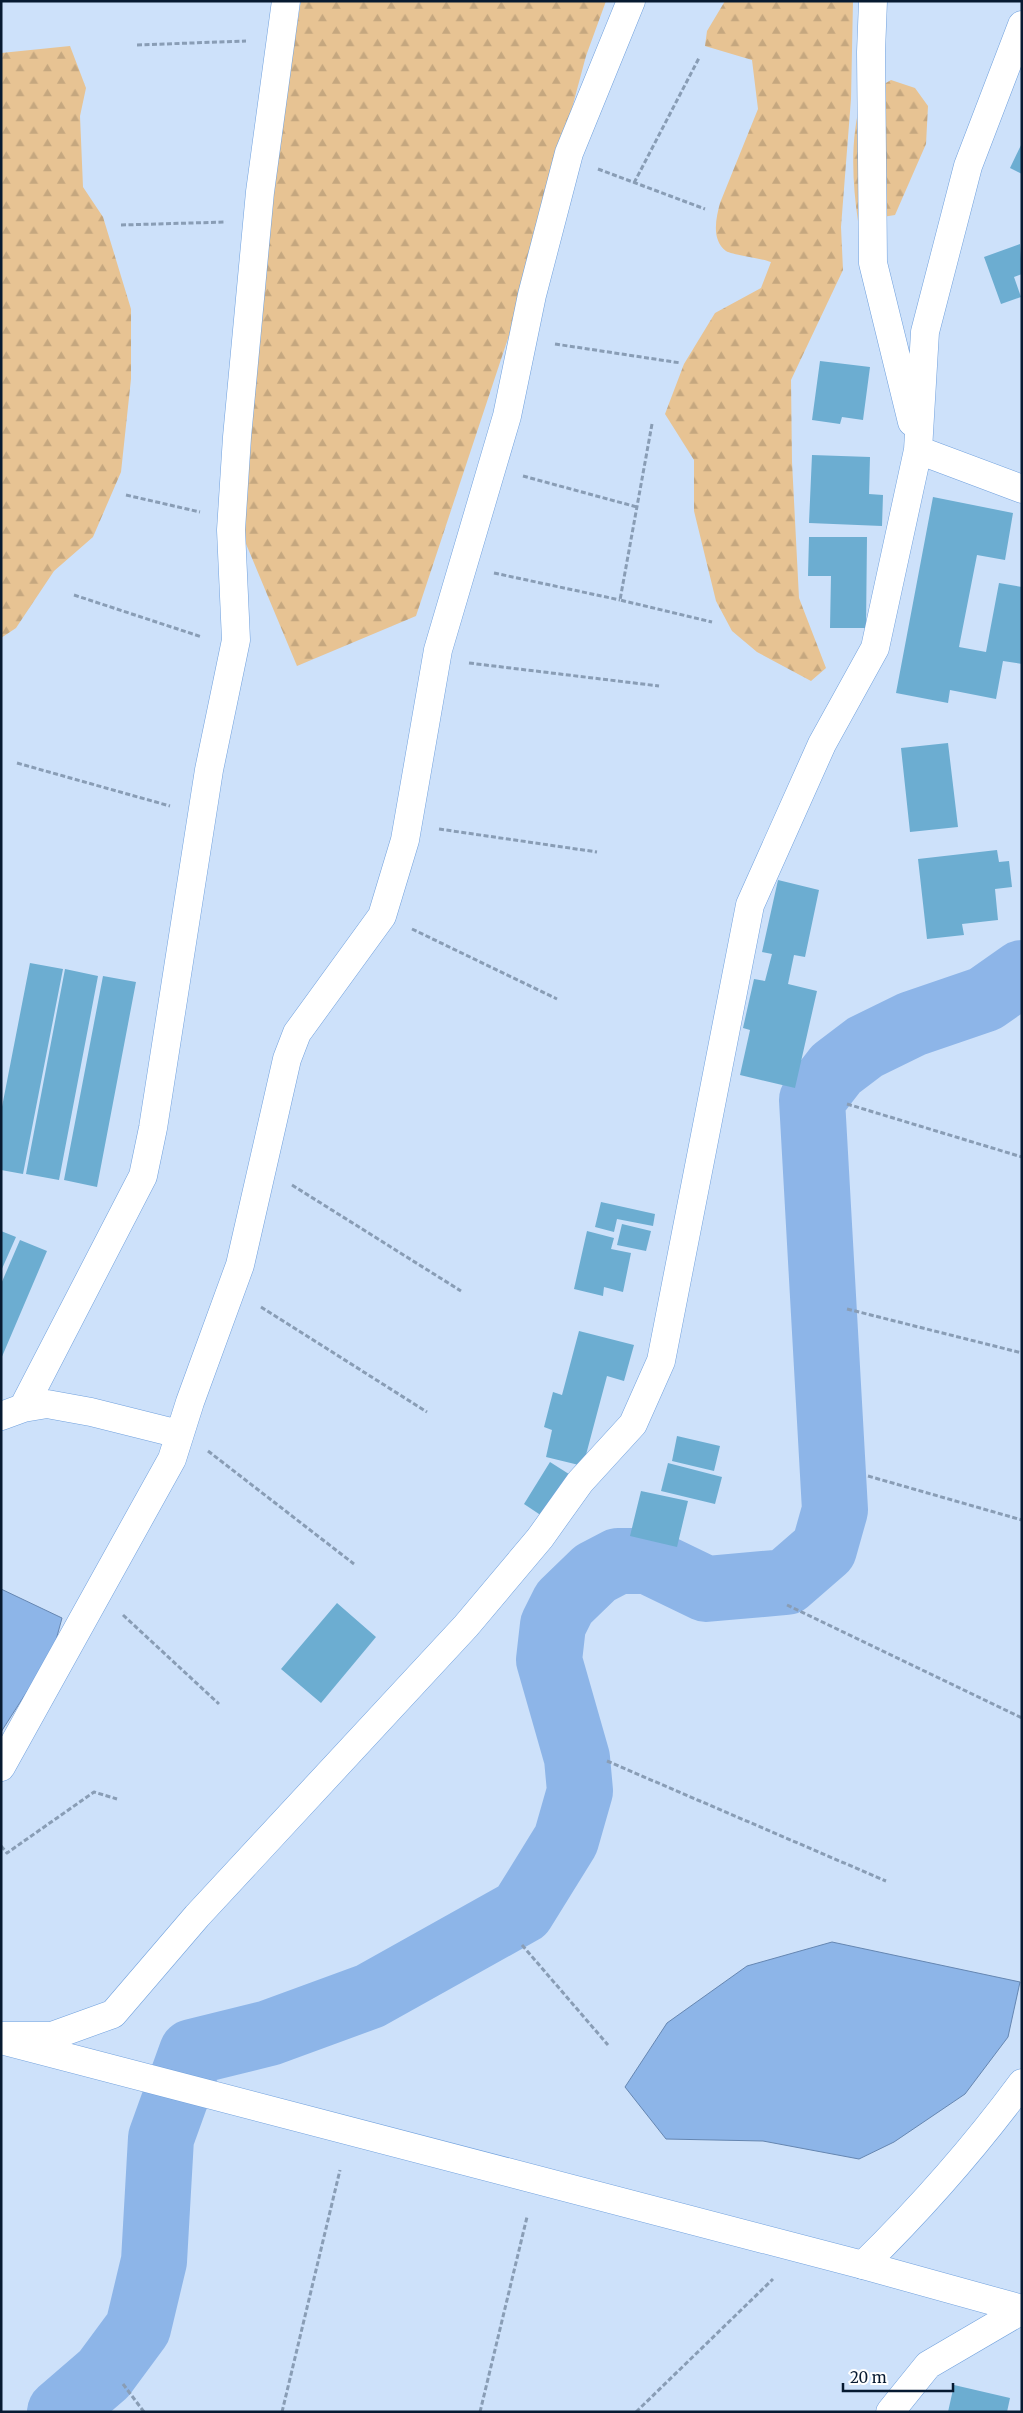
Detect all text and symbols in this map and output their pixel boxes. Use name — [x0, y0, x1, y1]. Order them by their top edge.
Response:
scale bar — [843, 2360, 953, 2392]
text: 20 m — [850, 2368, 887, 2387]

